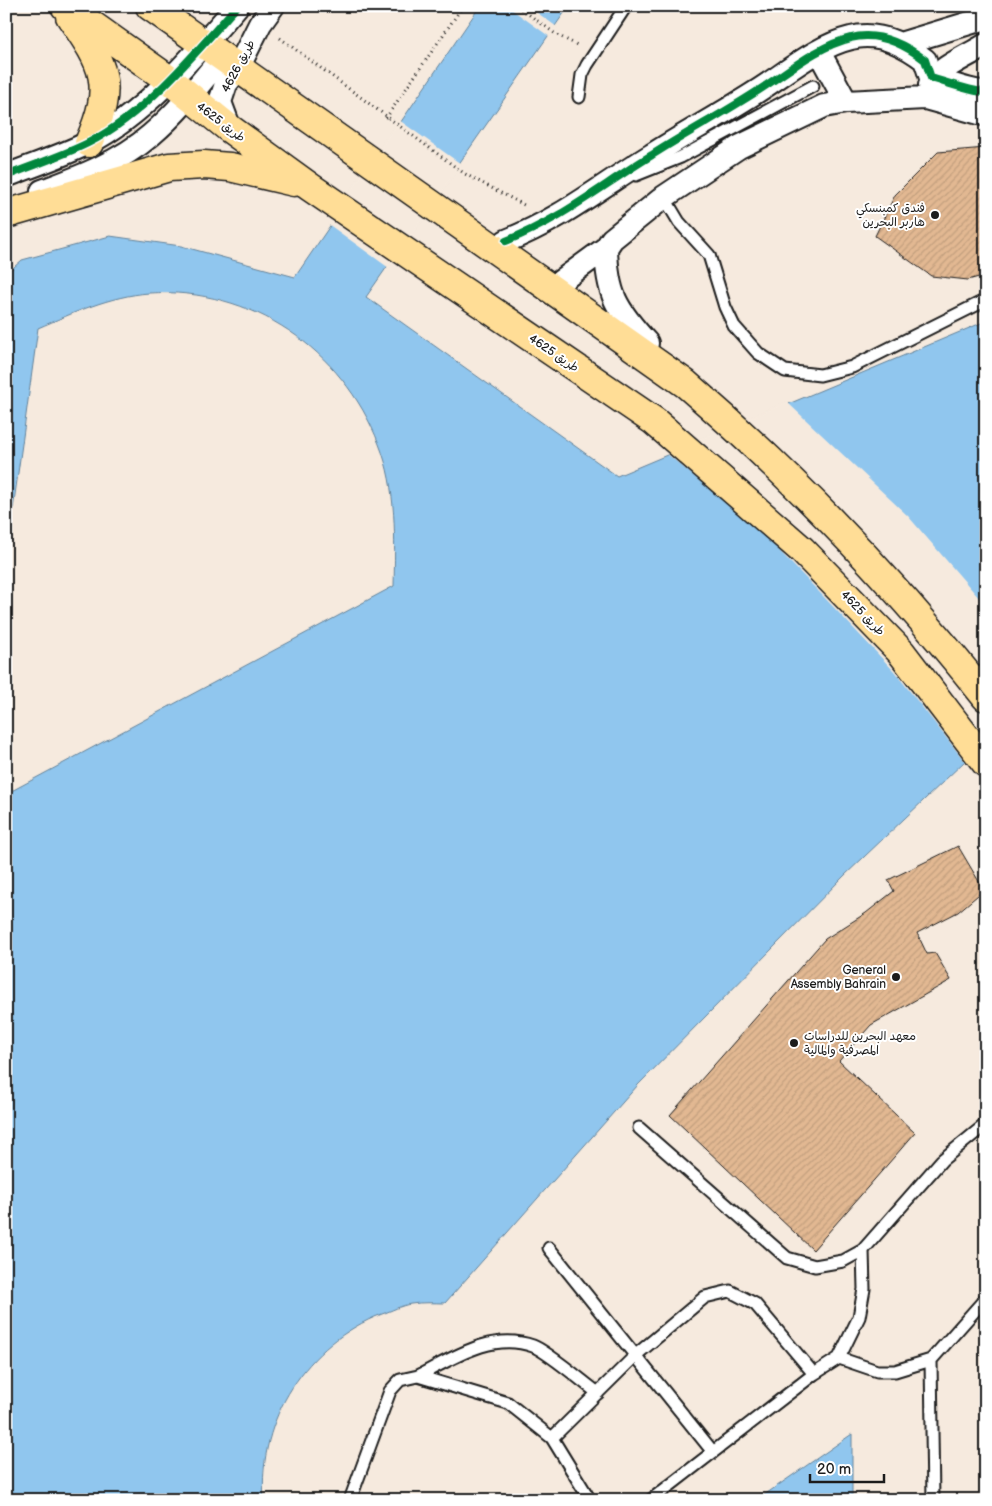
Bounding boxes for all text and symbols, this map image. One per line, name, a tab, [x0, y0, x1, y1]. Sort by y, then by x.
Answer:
street label: طريق 4626	[218, 37, 259, 95]
street label: طريق 4625	[193, 99, 248, 146]
place label: فندق كمبنسكي هاربر البحرين	[856, 201, 925, 230]
marker: فندق كمبنسكي هاربر البحرين	[929, 209, 941, 221]
street label: طريق 4625	[526, 331, 582, 376]
street label: طريق 4625	[837, 588, 888, 639]
place label: General Assembly Bahrain	[791, 963, 886, 992]
marker: General Assembly Bahrain	[890, 971, 902, 983]
place label: معهد البحرين للدراسات المصرفية والمالية	[804, 1029, 916, 1058]
marker: معهد البحرين للدراسات المصرفية والمالية	[788, 1037, 800, 1049]
scale bar	[810, 1451, 883, 1483]
text: 20 m	[817, 1460, 851, 1479]

